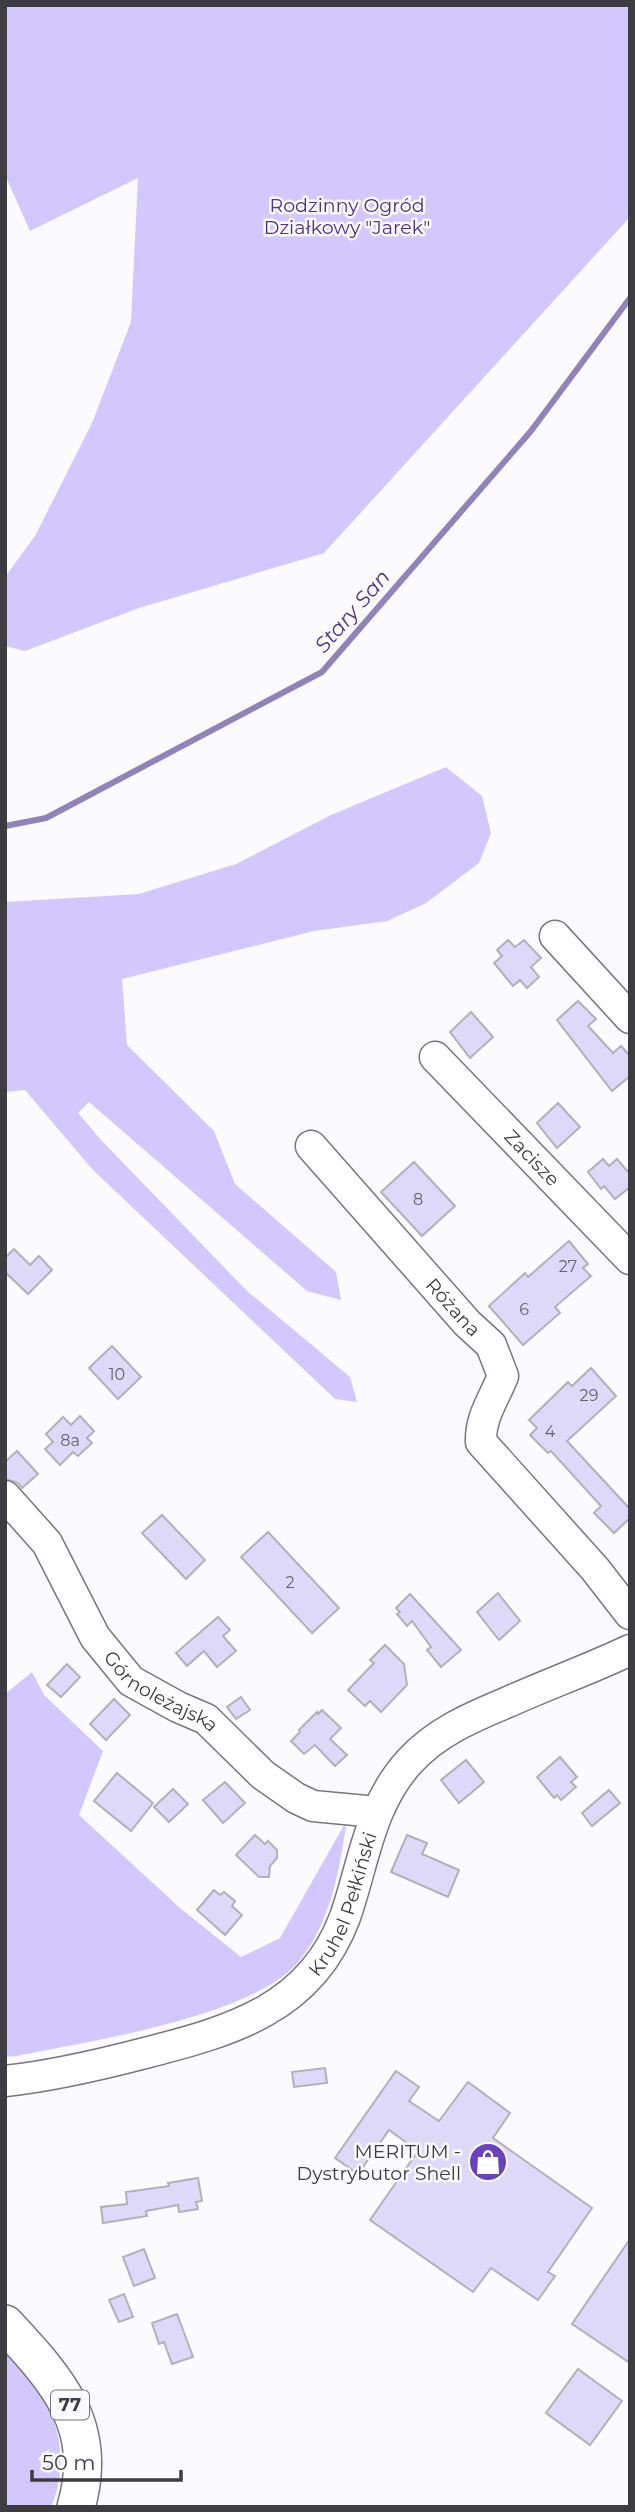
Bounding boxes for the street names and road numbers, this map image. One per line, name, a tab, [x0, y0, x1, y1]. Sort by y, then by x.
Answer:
street label: Zacisze	[500, 1125, 565, 1191]
street label: Różana	[421, 1273, 485, 1341]
street label: Górnoleżajska	[99, 1646, 223, 1736]
street label: Kruhel Pełkiński	[303, 1829, 381, 1980]
road number: 77	[51, 2390, 89, 2420]

